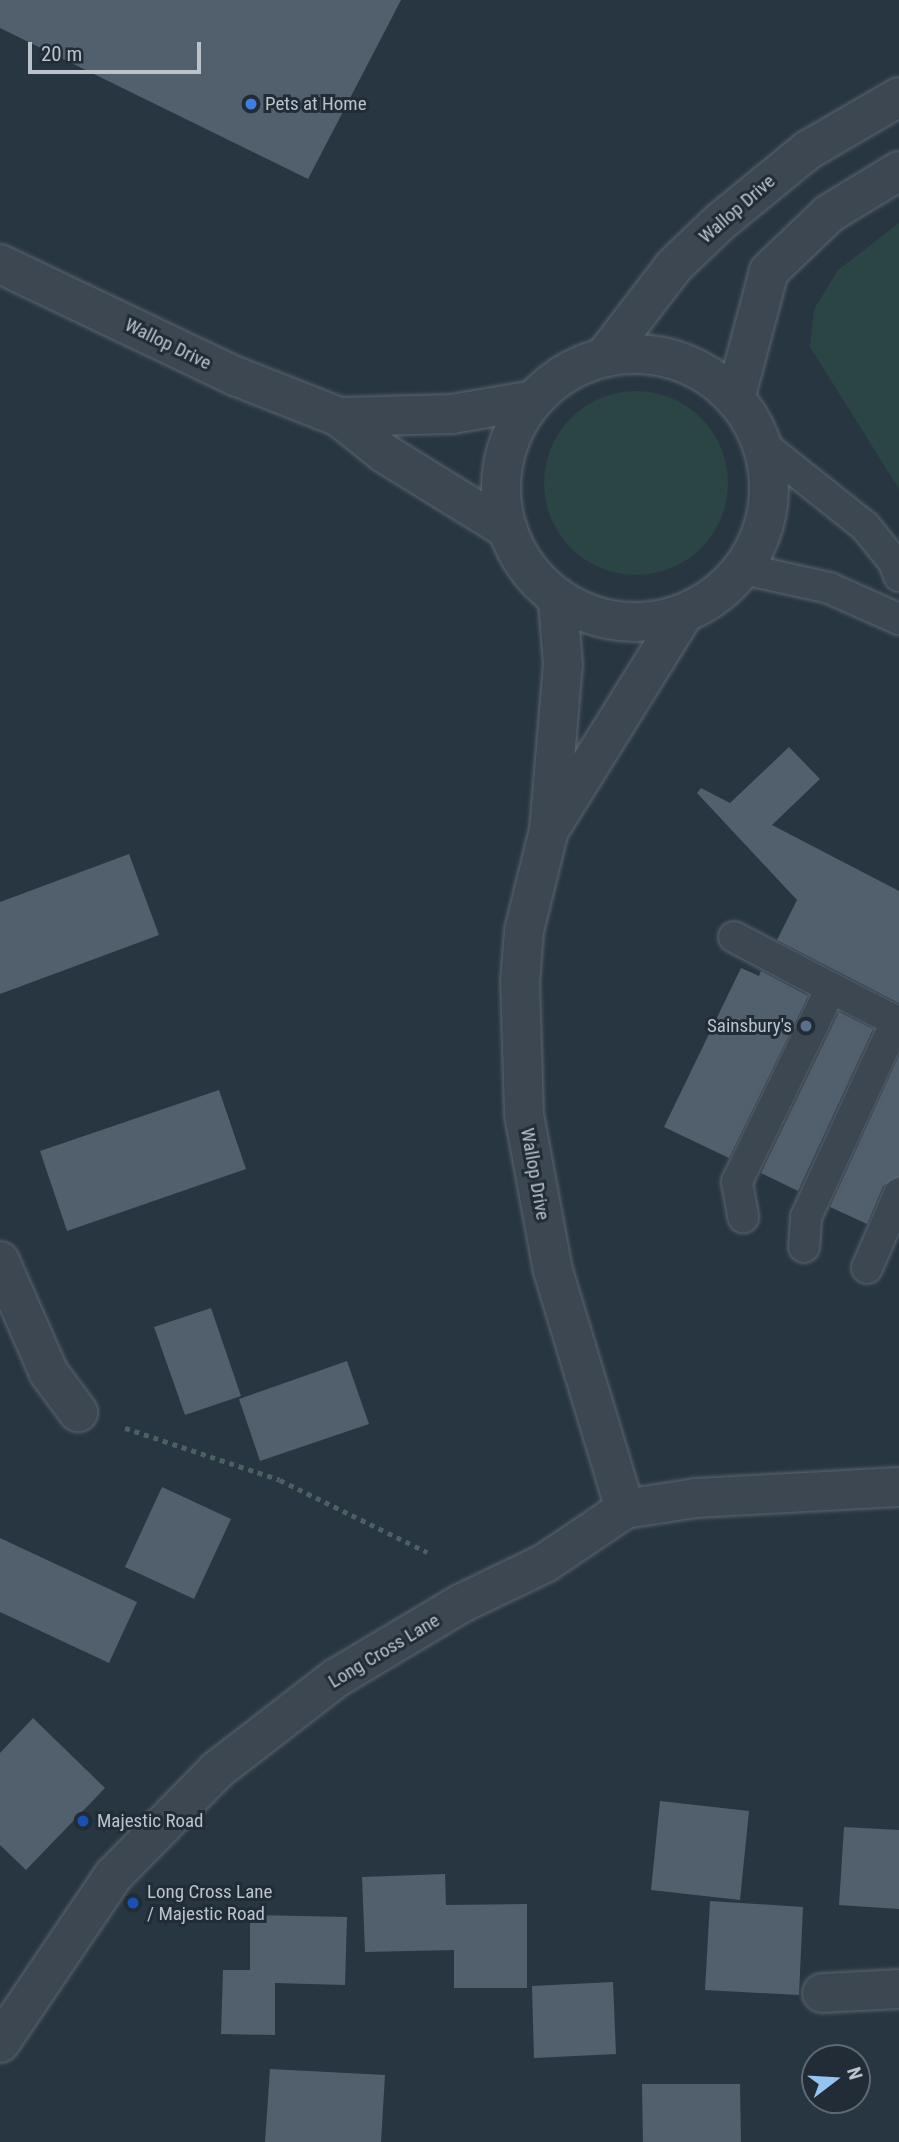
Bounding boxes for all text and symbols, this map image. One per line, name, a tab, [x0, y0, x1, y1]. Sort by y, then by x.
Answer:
scale bar	[32, 28, 205, 72]
text: 20 m	[41, 42, 82, 66]
place label: Pets at Home	[265, 93, 367, 115]
marker: Pets at Home	[243, 96, 259, 112]
street label: Wallop Drive	[694, 170, 780, 248]
street label: Wallop Drive	[121, 313, 215, 375]
place label: Sainsbury's	[707, 1015, 792, 1037]
marker: Sainsbury's	[798, 1018, 814, 1034]
street label: Wallop Drive	[516, 1126, 554, 1222]
street label: Long Cross Lane	[324, 1609, 444, 1693]
place label: Majestic Road	[97, 1810, 204, 1832]
marker: Majestic Road	[75, 1813, 91, 1829]
place label: Long Cross Lane / Majestic Road	[147, 1881, 272, 1925]
marker: Long Cross Lane / Majestic Road	[125, 1895, 141, 1911]
north arrow	[801, 2044, 871, 2114]
text: N	[842, 2064, 867, 2082]

